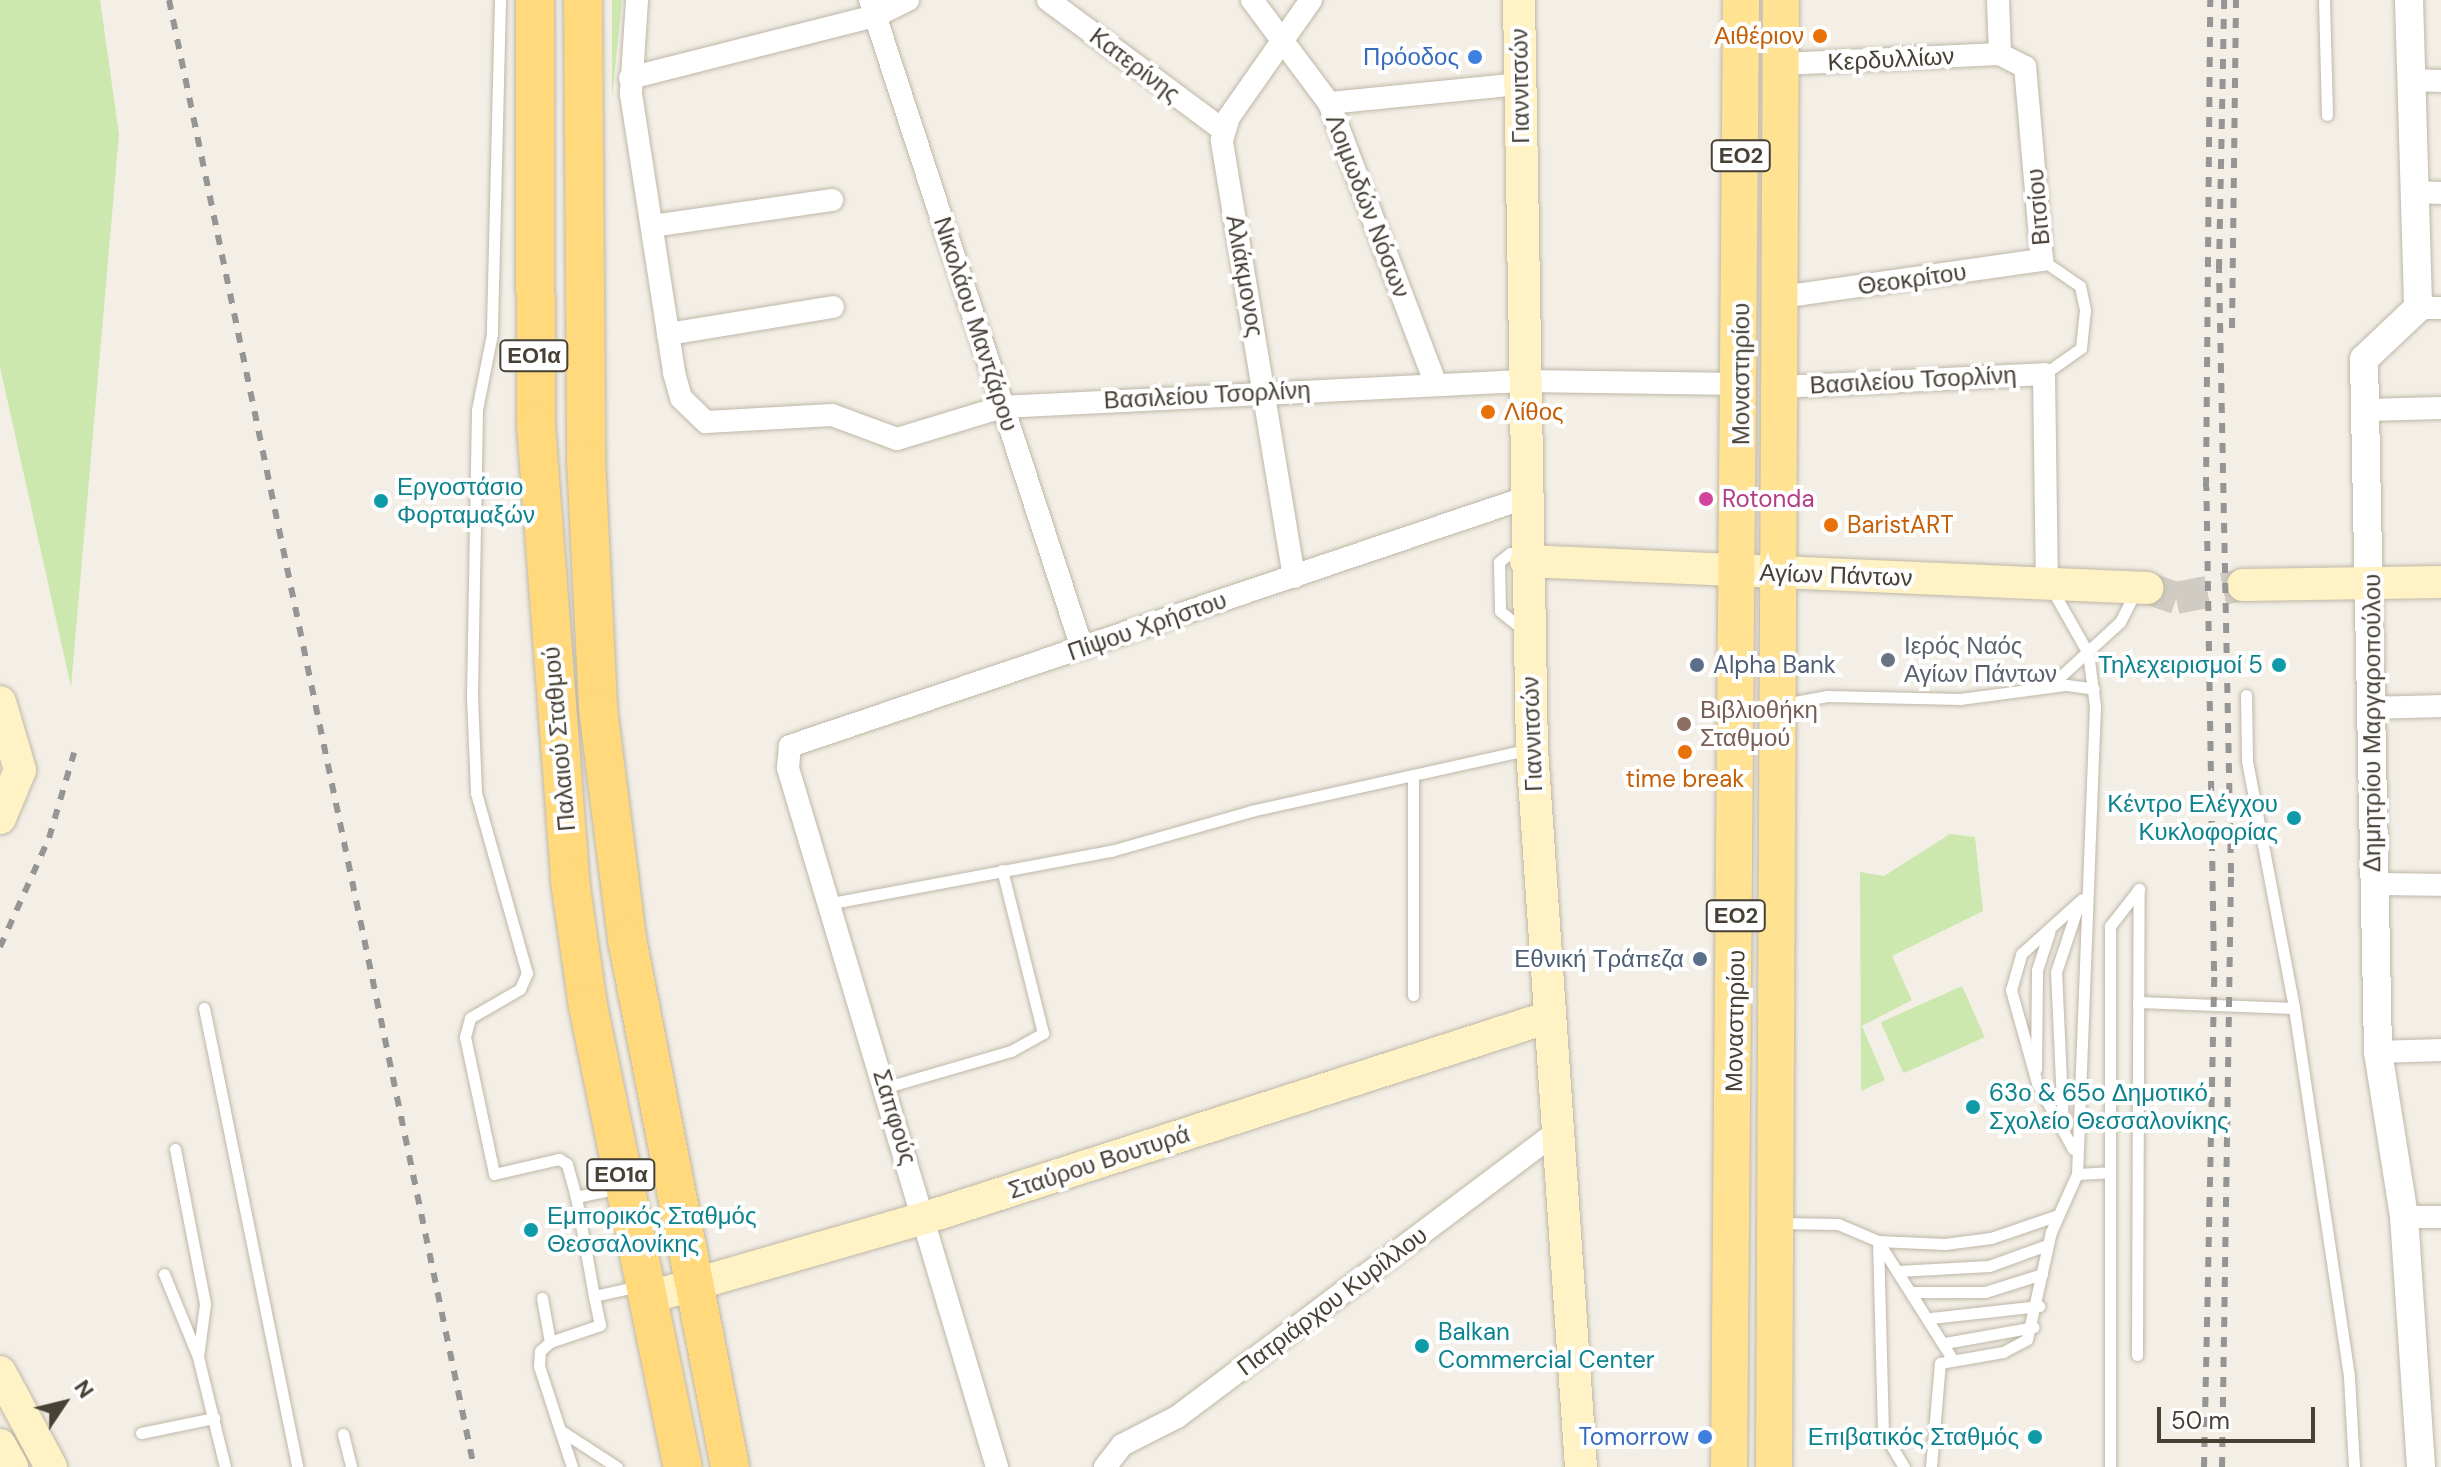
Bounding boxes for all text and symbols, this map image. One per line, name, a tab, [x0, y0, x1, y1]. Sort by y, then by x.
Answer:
street label: Κατερίνης	[1084, 22, 1186, 108]
place label: Αιθέριον	[1714, 22, 1804, 50]
marker: Αιθέριον	[1811, 27, 1829, 45]
street label: Γιαννιτσών	[1505, 28, 1535, 144]
street label: Κερδυλλίων	[1827, 41, 1955, 77]
place label: Πρόοδος	[1363, 43, 1459, 71]
marker: Πρόοδος	[1466, 48, 1484, 66]
street label: Λοιμωδών Νόσων	[1320, 110, 1416, 302]
road number: ΕΟ2	[1709, 138, 1773, 174]
street label: Βιτσίου	[2020, 167, 2056, 247]
street label: Νικολάου Μαντζάρου	[928, 213, 1024, 435]
street label: Αλιάκμονος	[1220, 213, 1270, 339]
street label: Θεοκρίτου	[1856, 257, 1968, 301]
street label: Μοναστηρίου	[1727, 303, 1755, 445]
road number: ΕΟ1α	[498, 338, 570, 374]
street label: Βασιλείου Τσορλίνη	[1809, 360, 2017, 400]
street label: Βασιλείου Τσορλίνη	[1103, 375, 1311, 415]
place label: Λίθος	[1504, 398, 1564, 426]
marker: Λίθος	[1479, 403, 1497, 421]
place label: Εργοστάσιο Φορταμαξών	[397, 473, 535, 529]
place label: Rotonda	[1722, 485, 1814, 513]
marker: Rotonda	[1697, 490, 1715, 508]
marker: Εργοστάσιο Φορταμαξών	[372, 492, 390, 510]
place label: BaristART	[1847, 511, 1954, 539]
marker: BaristART	[1822, 516, 1840, 534]
street label: Αγίων Πάντων	[1759, 558, 1913, 592]
street label: Δημητρίου Μαργαροπούλου	[2358, 574, 2386, 872]
street label: Πίψου Χρήστου	[1064, 585, 1230, 667]
place label: Ιερός Ναός Αγίων Πάντων	[1904, 632, 2057, 688]
street label: Παλαιού Σταθμού	[537, 645, 581, 833]
place label: Alpha Bank	[1713, 651, 1836, 679]
marker: Ιερός Ναός Αγίων Πάντων	[1879, 651, 1897, 669]
place label: Τηλεχειρισμοί 5	[2098, 651, 2263, 679]
marker: Alpha Bank	[1688, 656, 1706, 674]
marker: Τηλεχειρισμοί 5	[2270, 656, 2288, 674]
street label: Γιαννιτσών	[1516, 676, 1548, 792]
place label: Βιβλιοθήκη Σταθμού	[1700, 696, 1818, 752]
marker: Βιβλιοθήκη Σταθμού	[1675, 715, 1693, 733]
marker: time break	[1676, 743, 1694, 761]
place label: time break	[1626, 765, 1744, 793]
place label: Κέντρο Ελέγχου Κυκλοφορίας	[2107, 790, 2278, 846]
marker: Κέντρο Ελέγχου Κυκλοφορίας	[2285, 809, 2303, 827]
road number: ΕΟ2	[1704, 898, 1768, 934]
place label: Εθνική Τράπεζα	[1514, 945, 1684, 973]
marker: Εθνική Τράπεζα	[1691, 950, 1709, 968]
street label: Μοναστηρίου	[1719, 950, 1751, 1092]
street label: Σαπφούς	[867, 1066, 923, 1168]
place label: 63ο & 65o Δημοτικό Σχολείο Θεσσαλονίκης	[1989, 1079, 2229, 1135]
marker: 63ο & 65o Δημοτικό Σχολείο Θεσσαλονίκης	[1964, 1098, 1982, 1116]
street label: Σταύρου Βουτυρά	[1005, 1119, 1193, 1205]
road number: ΕΟ1α	[585, 1157, 657, 1193]
place label: Εμπορικός Σταθμός Θεσσαλονίκης	[547, 1202, 756, 1258]
street label: Πατριάρχου Κυρίλλου	[1231, 1220, 1433, 1382]
marker: Εμπορικός Σταθμός Θεσσαλονίκης	[522, 1221, 540, 1239]
place label: Balkan Commercial Center	[1438, 1318, 1655, 1374]
marker: Balkan Commercial Center	[1413, 1337, 1431, 1355]
north arrow	[24, 1363, 104, 1443]
text: N	[68, 1374, 101, 1404]
scale bar	[2161, 1391, 2319, 1441]
text: 50 m	[2171, 1405, 2230, 1436]
place label: Tomorrow	[1578, 1423, 1689, 1451]
place label: Επιβατικός Σταθμός	[1808, 1423, 2019, 1451]
marker: Tomorrow	[1696, 1428, 1714, 1446]
marker: Επιβατικός Σταθμός	[2026, 1428, 2044, 1446]

